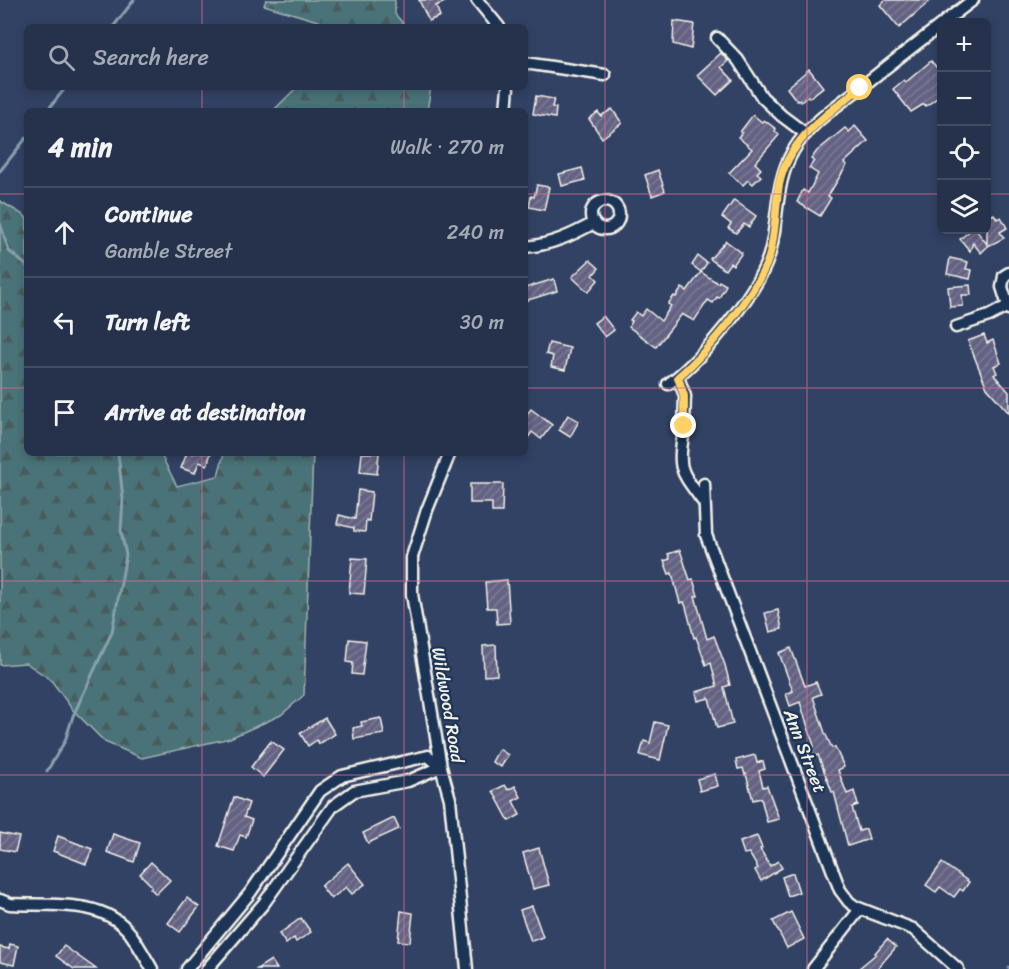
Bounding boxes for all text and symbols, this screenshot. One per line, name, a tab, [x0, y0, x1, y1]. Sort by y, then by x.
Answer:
map controls	[937, 18, 991, 234]
button: +	[937, 18, 991, 72]
search box	[24, 24, 528, 90]
text: Search here	[93, 38, 209, 77]
icon: search	[45, 41, 78, 74]
button: −	[937, 72, 991, 126]
route start	[846, 74, 872, 100]
text: 4 min	[48, 124, 112, 170]
button: locate	[937, 126, 991, 180]
text: Walk · 270 m	[390, 130, 504, 165]
button: layers	[937, 180, 991, 234]
text: Continue	[105, 195, 193, 234]
text: 240 m	[447, 215, 504, 250]
icon: ahead	[48, 216, 81, 249]
text: Gamble Street	[105, 234, 232, 269]
text: Turn left	[105, 303, 190, 342]
text: 30 m	[460, 305, 504, 340]
icon: left	[48, 306, 81, 339]
text: Arrive at destination	[105, 393, 306, 432]
icon: arrive	[48, 396, 81, 429]
route end	[670, 412, 696, 438]
street label: Wildwood Road	[422, 645, 474, 767]
street label: Ann Street	[774, 703, 836, 798]

